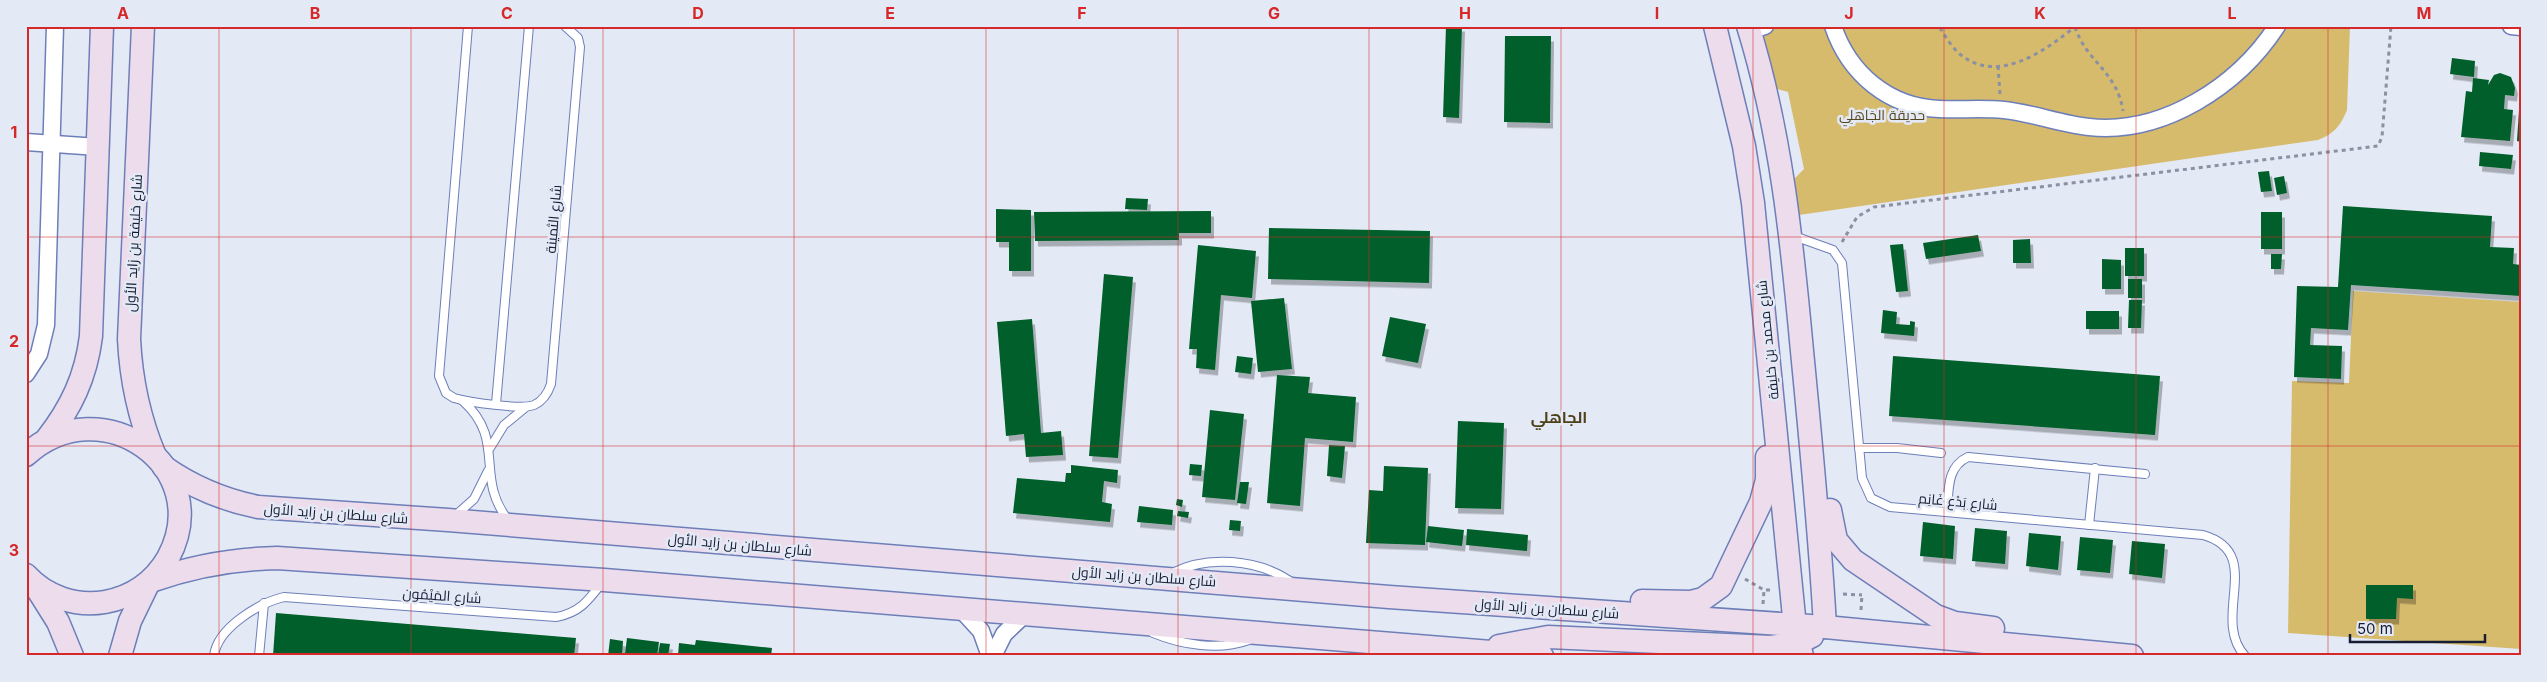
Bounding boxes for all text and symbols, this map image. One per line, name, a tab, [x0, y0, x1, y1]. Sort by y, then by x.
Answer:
text: A	[117, 3, 129, 23]
text: B	[310, 3, 320, 23]
text: C	[501, 3, 513, 23]
text: D	[692, 3, 704, 23]
text: E	[885, 3, 895, 23]
text: F	[1077, 3, 1087, 23]
text: G	[1268, 3, 1280, 23]
text: H	[1459, 3, 1471, 23]
text: I	[1655, 3, 1659, 23]
text: J	[1844, 3, 1854, 23]
text: K	[2034, 3, 2046, 23]
text: L	[2227, 3, 2237, 23]
text: M	[2417, 3, 2431, 23]
park label: حديقة الجَاهلِي	[1839, 106, 1925, 127]
text: 1	[11, 122, 17, 142]
street label: شارع خليفة بن زايد الأول	[121, 174, 146, 312]
street label: شارع الثمينة	[542, 184, 565, 254]
street label: شارع محمد بن خليفة	[1752, 279, 1783, 401]
text: 2	[9, 331, 19, 351]
district label: الجاهلي	[1531, 407, 1587, 430]
street label: شارع بَدْع غَانِم	[1918, 489, 1998, 515]
street label: شارع سلطان بن زايد الأول	[263, 499, 409, 528]
street label: شارع سلطان بن زايد الأول	[667, 529, 813, 560]
text: 3	[9, 540, 19, 560]
street label: شارع سلطان بن زايد الأول	[1071, 562, 1217, 591]
street label: شارع المَيْمُون	[402, 584, 482, 607]
street label: شارع سلطان بن زايد الأول	[1474, 594, 1620, 623]
scale bar	[2350, 612, 2484, 644]
text: 50 m	[2357, 619, 2393, 638]

